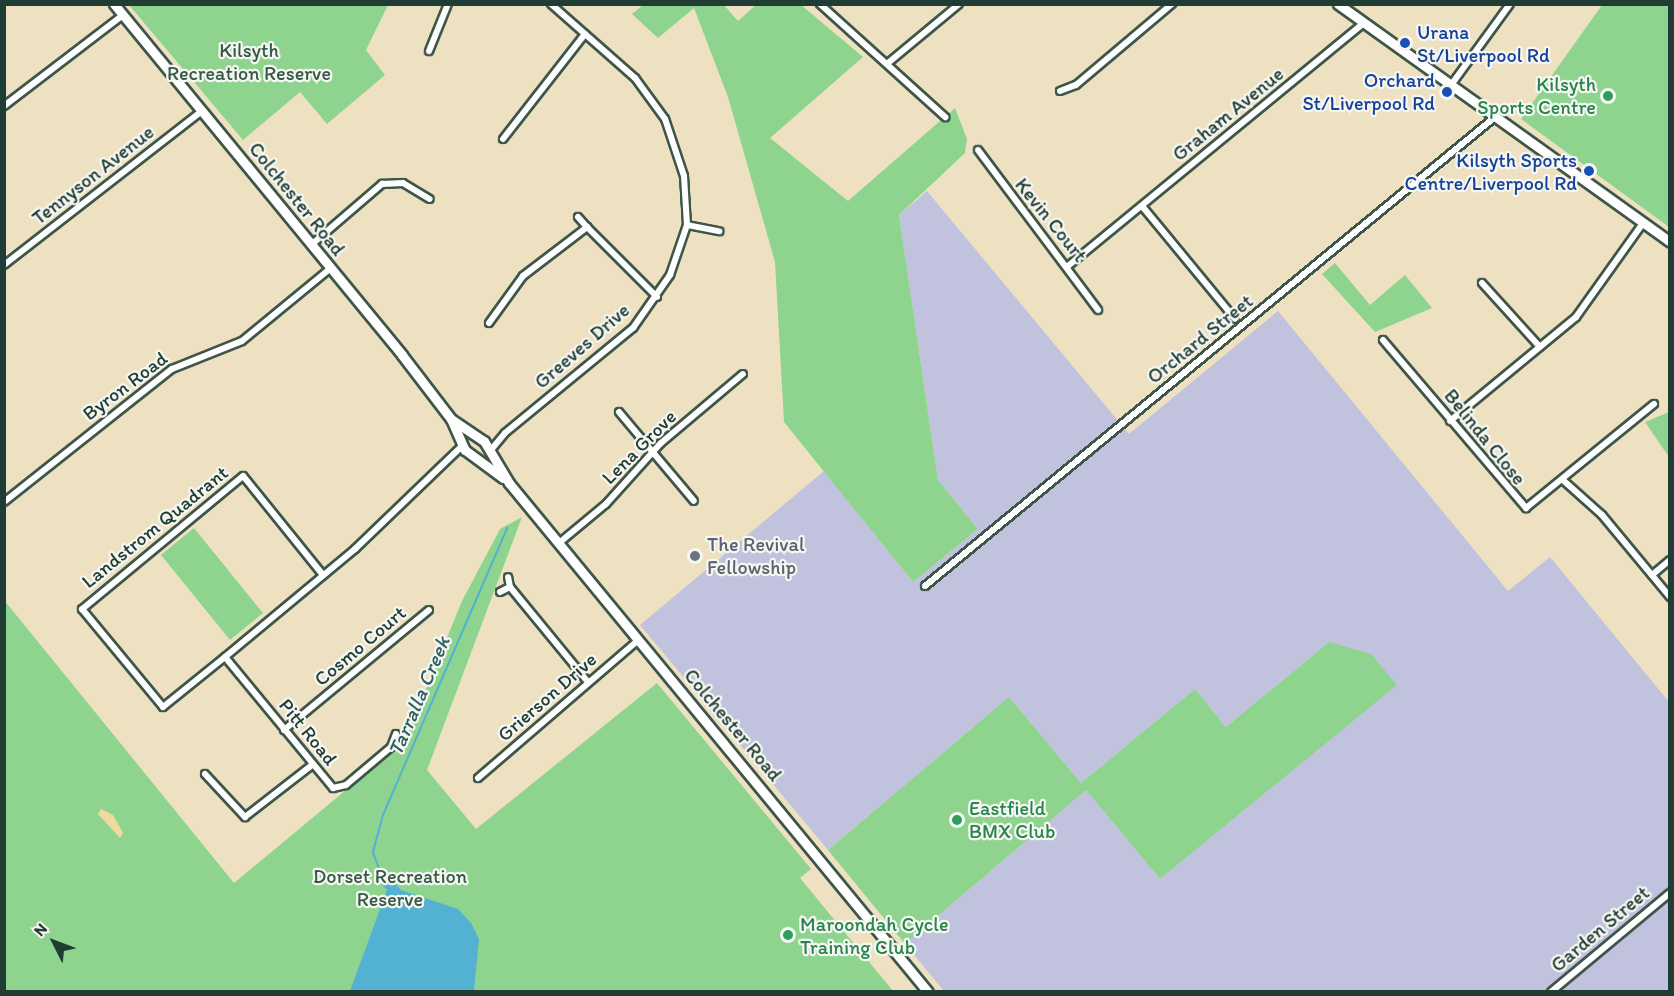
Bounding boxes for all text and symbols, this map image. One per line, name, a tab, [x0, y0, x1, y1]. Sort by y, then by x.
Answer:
place label: Urana St/Liverpool Rd	[1417, 20, 1550, 67]
marker: Urana St/Liverpool Rd	[1398, 36, 1412, 50]
park label: Kilsyth Recreation Reserve	[167, 38, 331, 85]
street label: Graham Avenue	[1168, 62, 1288, 166]
place label: Orchard St/Liverpool Rd	[1302, 68, 1435, 115]
place label: Kilsyth Sports Centre	[1477, 72, 1596, 119]
marker: Orchard St/Liverpool Rd	[1440, 85, 1454, 99]
marker: Kilsyth Sports Centre	[1601, 89, 1615, 103]
street label: Tennyson Avenue	[28, 120, 158, 230]
street label: Colchester Road	[244, 137, 350, 261]
place label: Kilsyth Sports Centre/Liverpool Rd	[1404, 148, 1577, 195]
marker: Kilsyth Sports Centre/Liverpool Rd	[1582, 164, 1596, 178]
street label: Kevin Court	[1010, 173, 1092, 267]
street label: Orchard Street	[1142, 289, 1258, 389]
street label: Greeves Drive	[530, 298, 634, 394]
street label: Byron Road	[78, 347, 172, 425]
street label: Belinda Close	[1439, 384, 1531, 490]
street label: Lena Grove	[597, 405, 681, 489]
street label: Landstrom Quadrant	[77, 461, 233, 593]
place label: The Revival Fellowship	[707, 532, 804, 579]
marker: The Revival Fellowship	[688, 549, 702, 563]
street label: Cosmo Court	[309, 601, 411, 691]
water label: Tarralla Creek	[383, 633, 455, 759]
street label: Grierson Drive	[492, 647, 602, 747]
street label: Colchester Road	[679, 664, 787, 786]
street label: Pitt Road	[274, 694, 342, 770]
place label: Eastfield BMX Club	[969, 796, 1055, 843]
marker: Eastfield BMX Club	[950, 813, 964, 827]
park label: Dorset Recreation Reserve	[313, 865, 467, 912]
street label: Garden Street	[1546, 881, 1654, 977]
north arrow	[24, 912, 84, 972]
place label: Maroondah Cycle Training Club	[800, 912, 948, 959]
text: N	[30, 919, 51, 940]
marker: Maroondah Cycle Training Club	[781, 928, 795, 942]

